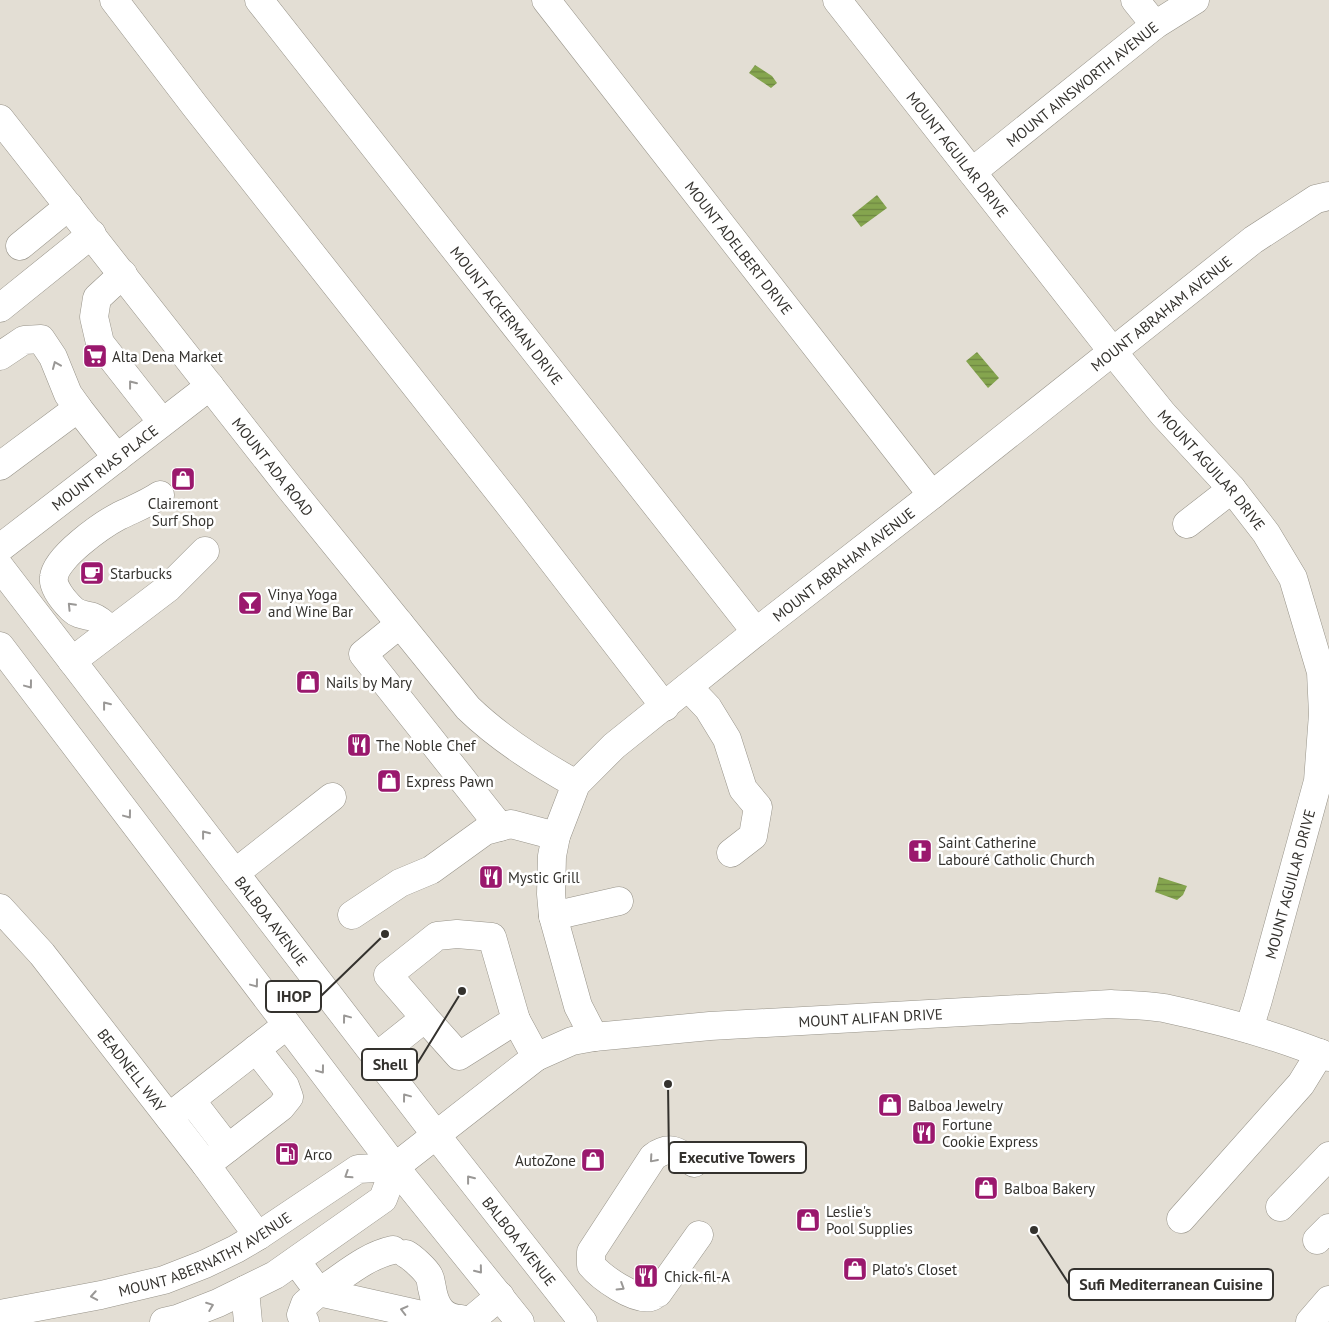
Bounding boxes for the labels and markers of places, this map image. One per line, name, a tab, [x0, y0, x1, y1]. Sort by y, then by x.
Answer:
supermarket icon: Alta Dena Market	[82, 343, 108, 369]
place label: Alta Dena Market	[112, 347, 223, 366]
shop icon: Clairemont Surf Shop	[170, 466, 196, 492]
place label: Clairemont Surf Shop	[148, 494, 218, 530]
cafe icon: Starbucks	[79, 560, 105, 586]
place label: Starbucks	[110, 564, 172, 583]
place label: Vinya Yoga and Wine Bar	[267, 585, 353, 621]
bar icon: Vinya Yoga and Wine Bar	[237, 590, 263, 616]
shop icon: Nails by Mary	[295, 669, 321, 695]
place label: Nails by Mary	[326, 673, 412, 692]
restaurant icon: The Noble Chef	[346, 732, 372, 758]
place label: The Noble Chef	[376, 736, 477, 755]
shop icon: Express Pawn	[376, 768, 402, 794]
place label: Express Pawn	[406, 772, 494, 791]
place label: Saint Catherine Labouré Catholic Church	[938, 833, 1095, 869]
church icon: Saint Catherine Labouré Catholic Church	[907, 838, 933, 864]
restaurant icon: Mystic Grill	[478, 864, 504, 890]
place label: Mystic Grill	[508, 868, 580, 887]
callout: IHOP	[266, 981, 321, 1012]
callout: Shell	[362, 1049, 417, 1080]
shop icon: Balboa Jewelry	[877, 1092, 903, 1118]
place label: Balboa Jewelry	[908, 1096, 1003, 1115]
place label: Fortune Cookie Express	[942, 1115, 1038, 1151]
restaurant icon: Fortune Cookie Express	[911, 1120, 937, 1146]
fuel station icon: Arco	[274, 1141, 300, 1167]
callout: Executive Towers	[669, 1142, 806, 1173]
place label: Arco	[304, 1145, 332, 1164]
shop icon: AutoZone	[580, 1147, 606, 1173]
place label: AutoZone	[515, 1151, 576, 1170]
shop icon: Balboa Bakery	[973, 1175, 999, 1201]
place label: Balboa Bakery	[1004, 1179, 1095, 1198]
place label: Leslie's Pool Supplies	[826, 1202, 913, 1238]
shop icon: Leslie's Pool Supplies	[795, 1207, 821, 1233]
shop icon: Plato's Closet	[842, 1256, 868, 1282]
place label: Plato's Closet	[872, 1260, 957, 1279]
restaurant icon: Chick-fil-A	[633, 1263, 659, 1289]
place label: Chick-fil-A	[664, 1267, 730, 1286]
callout: Sufi Mediterranean Cuisine	[1069, 1269, 1273, 1300]

